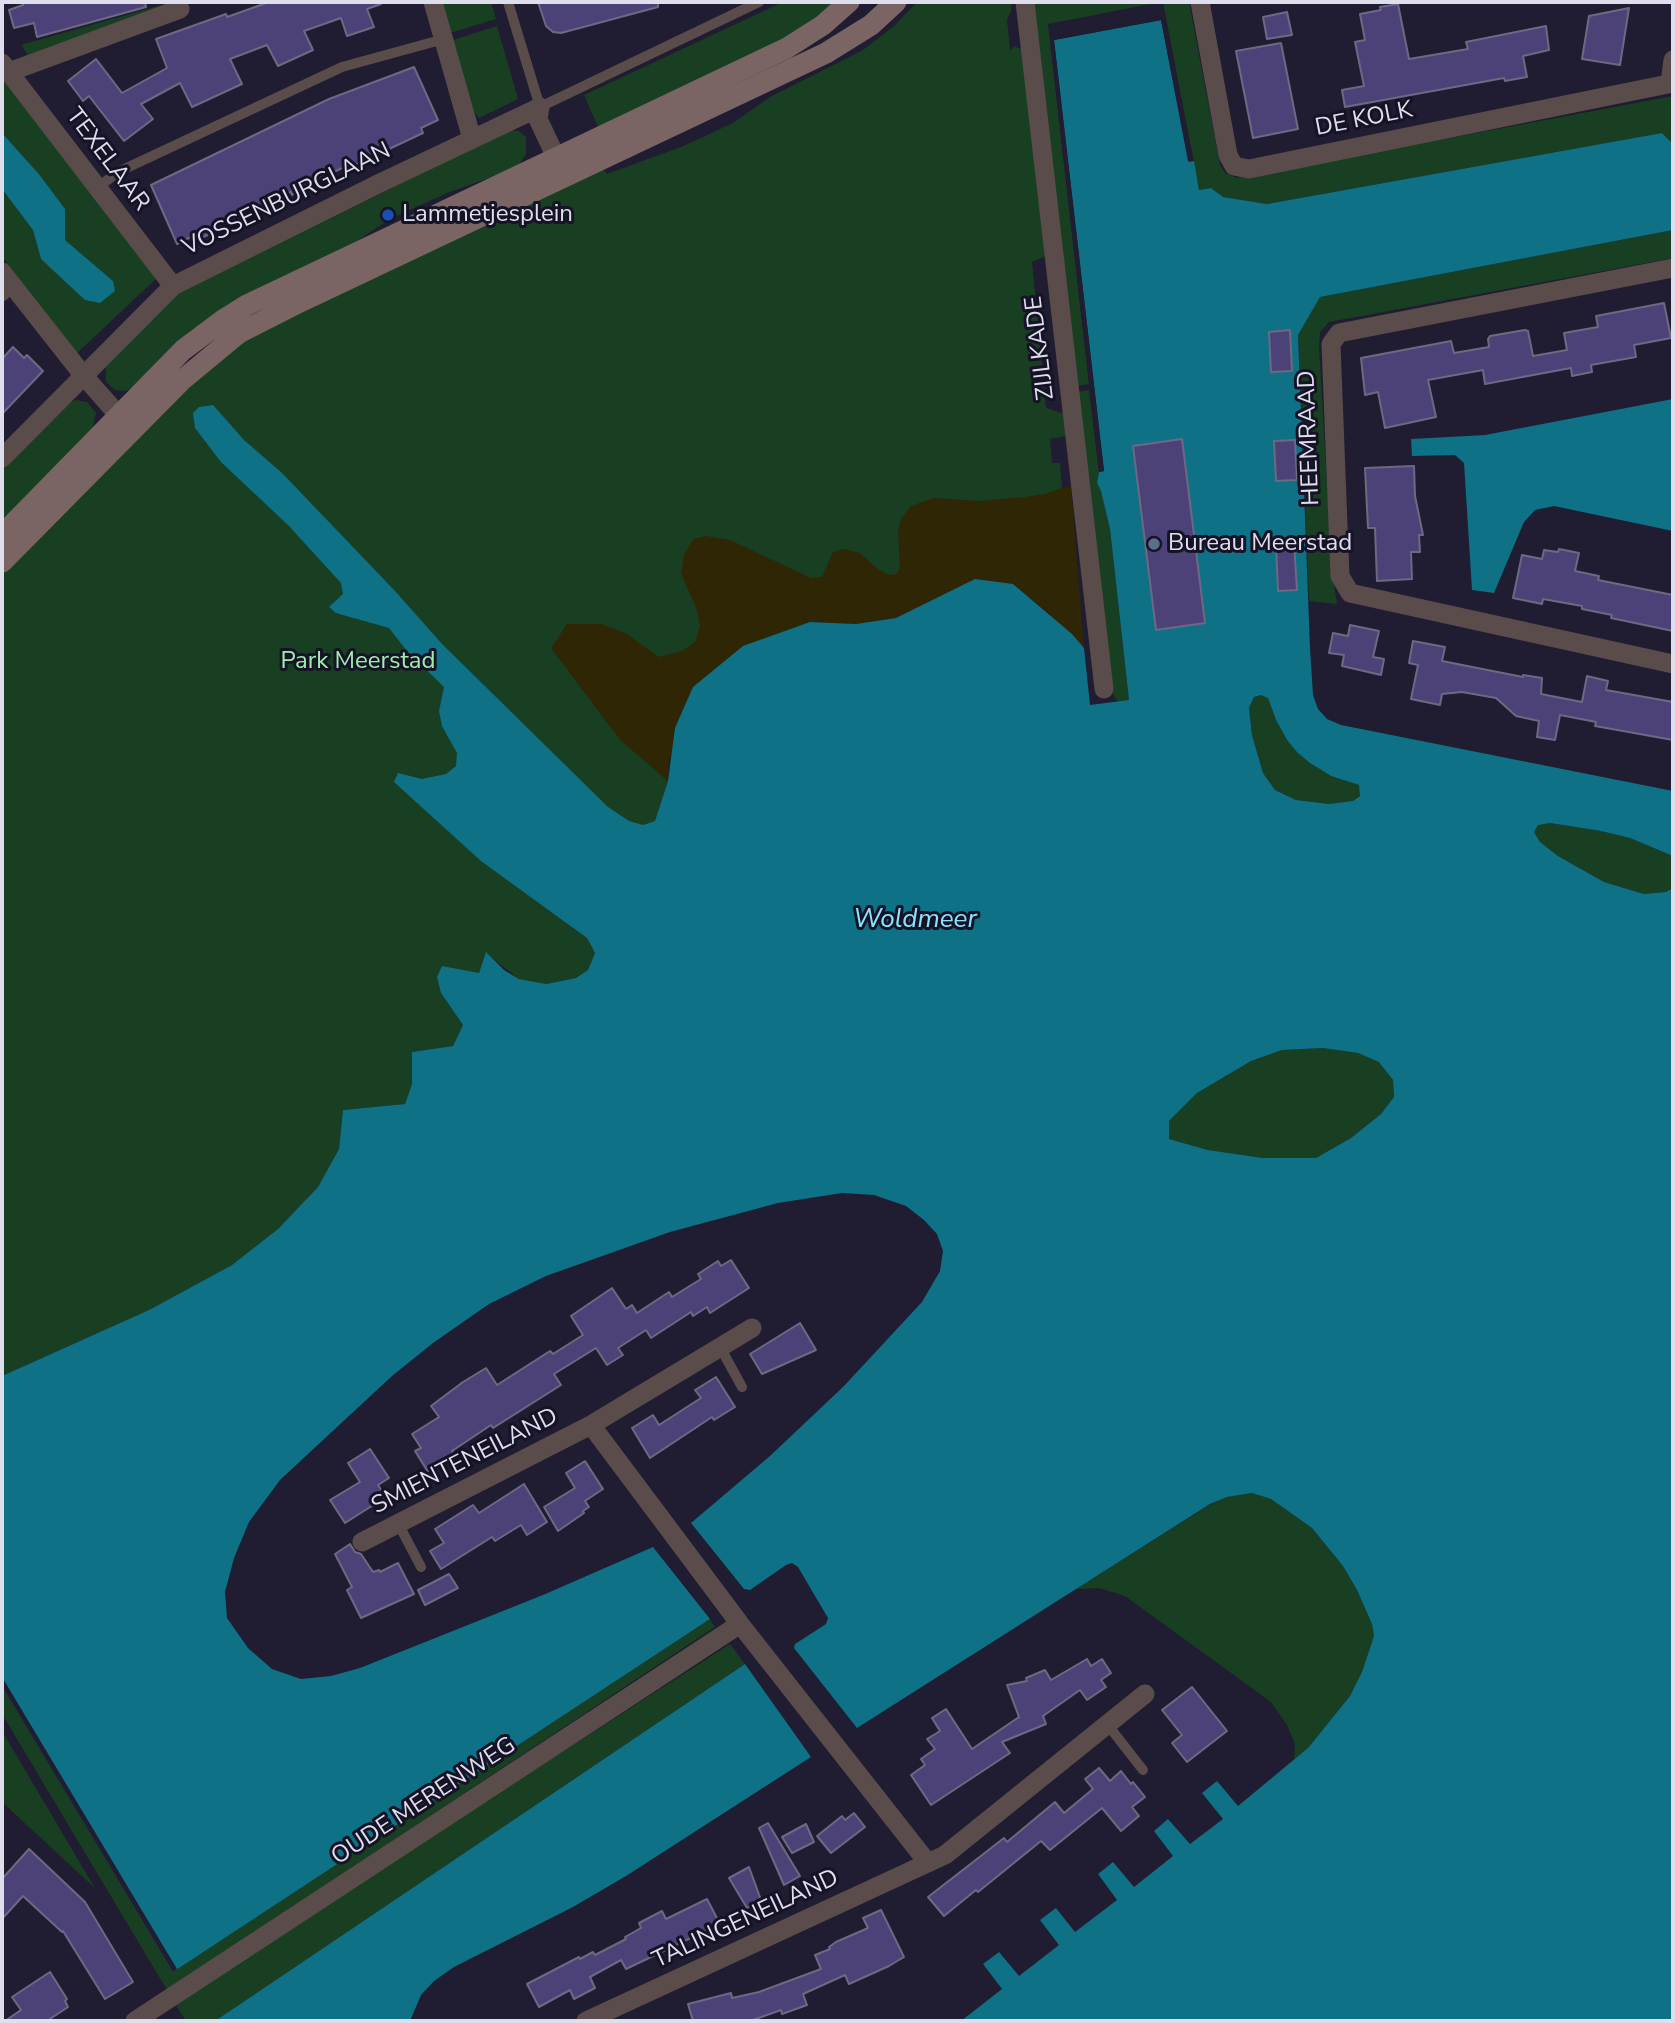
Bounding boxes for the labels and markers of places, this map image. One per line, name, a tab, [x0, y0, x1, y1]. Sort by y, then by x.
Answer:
place label: Lammetjesplein	[402, 201, 573, 229]
marker: Lammetjesplein	[380, 207, 396, 223]
place label: Bureau Meerstad	[1168, 530, 1352, 558]
marker: Bureau Meerstad	[1146, 536, 1162, 552]

